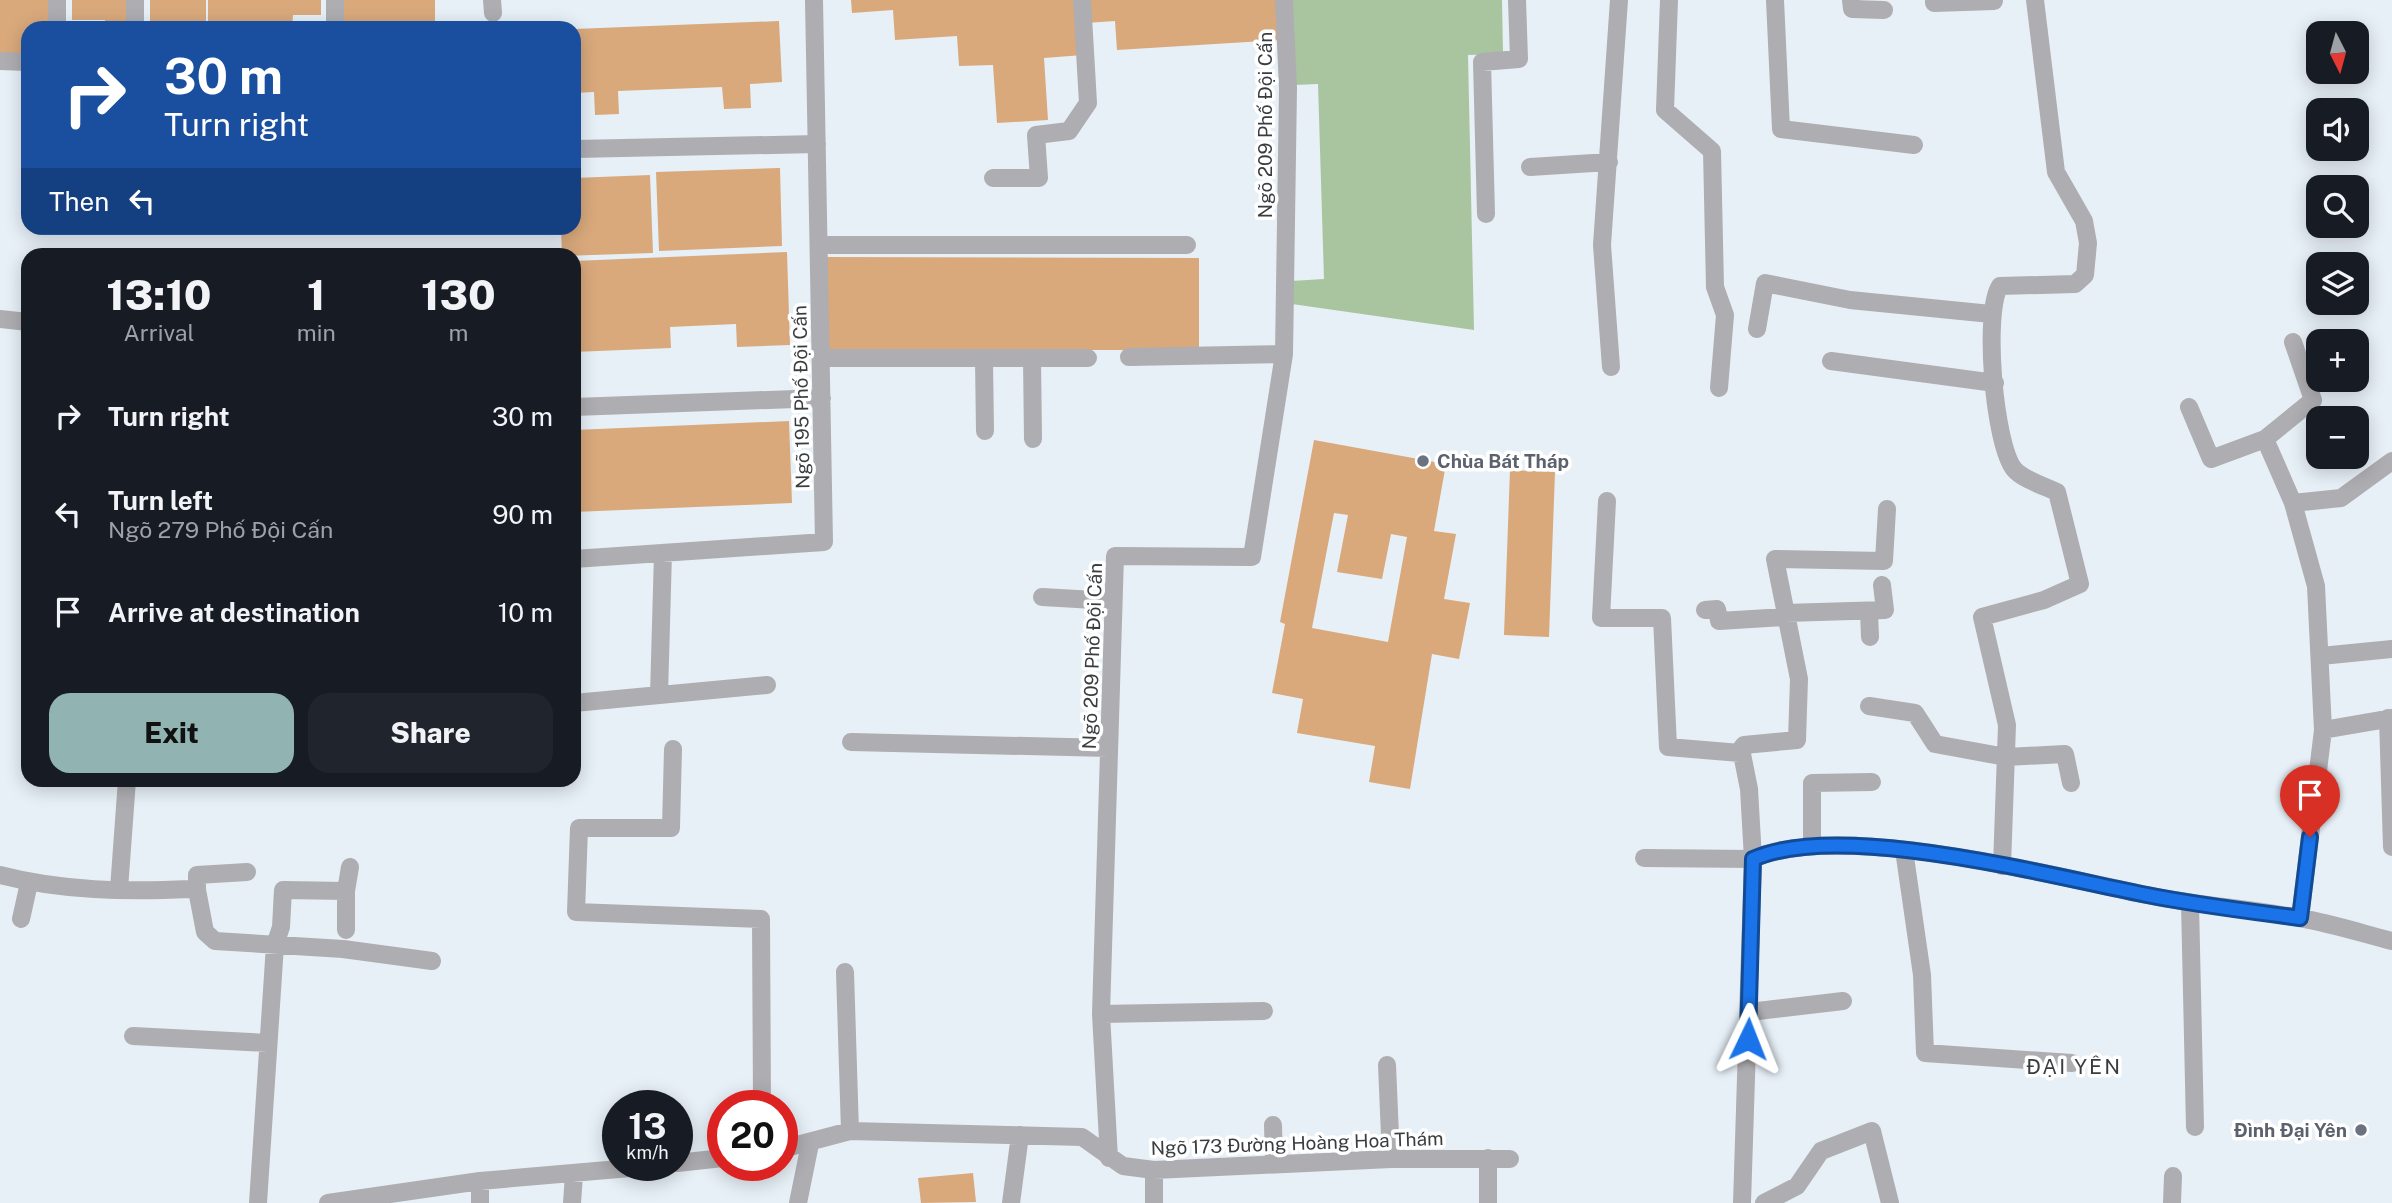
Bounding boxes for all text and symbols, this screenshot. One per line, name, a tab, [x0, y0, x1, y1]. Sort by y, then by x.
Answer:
north arrow	[2306, 21, 2370, 84]
map controls	[2306, 21, 2369, 469]
street label: Ngõ 209 Phố Đội Cấn	[1254, 32, 1276, 218]
text: 30 m	[164, 47, 283, 105]
icon: right	[49, 49, 140, 140]
button: sound	[2306, 98, 2369, 161]
text: Turn right	[164, 106, 309, 143]
button: search	[2306, 175, 2369, 238]
icon: left	[123, 182, 161, 220]
text: Then	[49, 186, 109, 217]
button: layers	[2306, 252, 2369, 315]
text: 13:10	[106, 270, 212, 319]
text: 1	[307, 270, 326, 319]
text: 130	[421, 270, 496, 319]
street label: Ngõ 195 Phố Đội Cấn	[788, 305, 814, 489]
text: Arrival	[123, 319, 194, 346]
text: min	[297, 319, 336, 346]
text: m	[448, 319, 468, 346]
button: +	[2306, 329, 2369, 392]
icon: right	[49, 397, 87, 435]
text: Turn right	[108, 401, 230, 432]
text: 30 m	[492, 401, 553, 432]
button: −	[2306, 406, 2369, 469]
place label: Chùa Bát Tháp	[1437, 450, 1569, 472]
marker: Chùa Bát Tháp	[1415, 453, 1431, 469]
text: Turn left	[108, 485, 213, 516]
icon: left	[49, 495, 87, 533]
text: 90 m	[492, 499, 553, 530]
text: Ngõ 279 Phố Đội Cấn	[108, 516, 333, 543]
street label: Ngõ 209 Phố Đội Cấn	[1078, 562, 1106, 750]
icon: arrive	[49, 593, 87, 631]
text: Arrive at destination	[108, 597, 360, 628]
text: 10 m	[498, 597, 553, 628]
button: Exit	[49, 693, 294, 773]
button: Share	[308, 693, 553, 773]
pin	[2280, 765, 2340, 837]
icon: arrive	[2291, 776, 2329, 814]
position arrow	[1711, 1002, 1785, 1076]
district label: ĐẠI YÊN	[2026, 1054, 2122, 1079]
speed limit sign: 20	[707, 1090, 798, 1181]
text: 13	[628, 1106, 667, 1147]
place label: Đình Đại Yên	[2233, 1119, 2347, 1141]
marker: Đình Đại Yên	[2353, 1122, 2369, 1138]
street label: Ngõ 173 Đường Hoàng Hoa Thám	[1150, 1127, 1444, 1159]
text: km/h	[626, 1142, 669, 1163]

